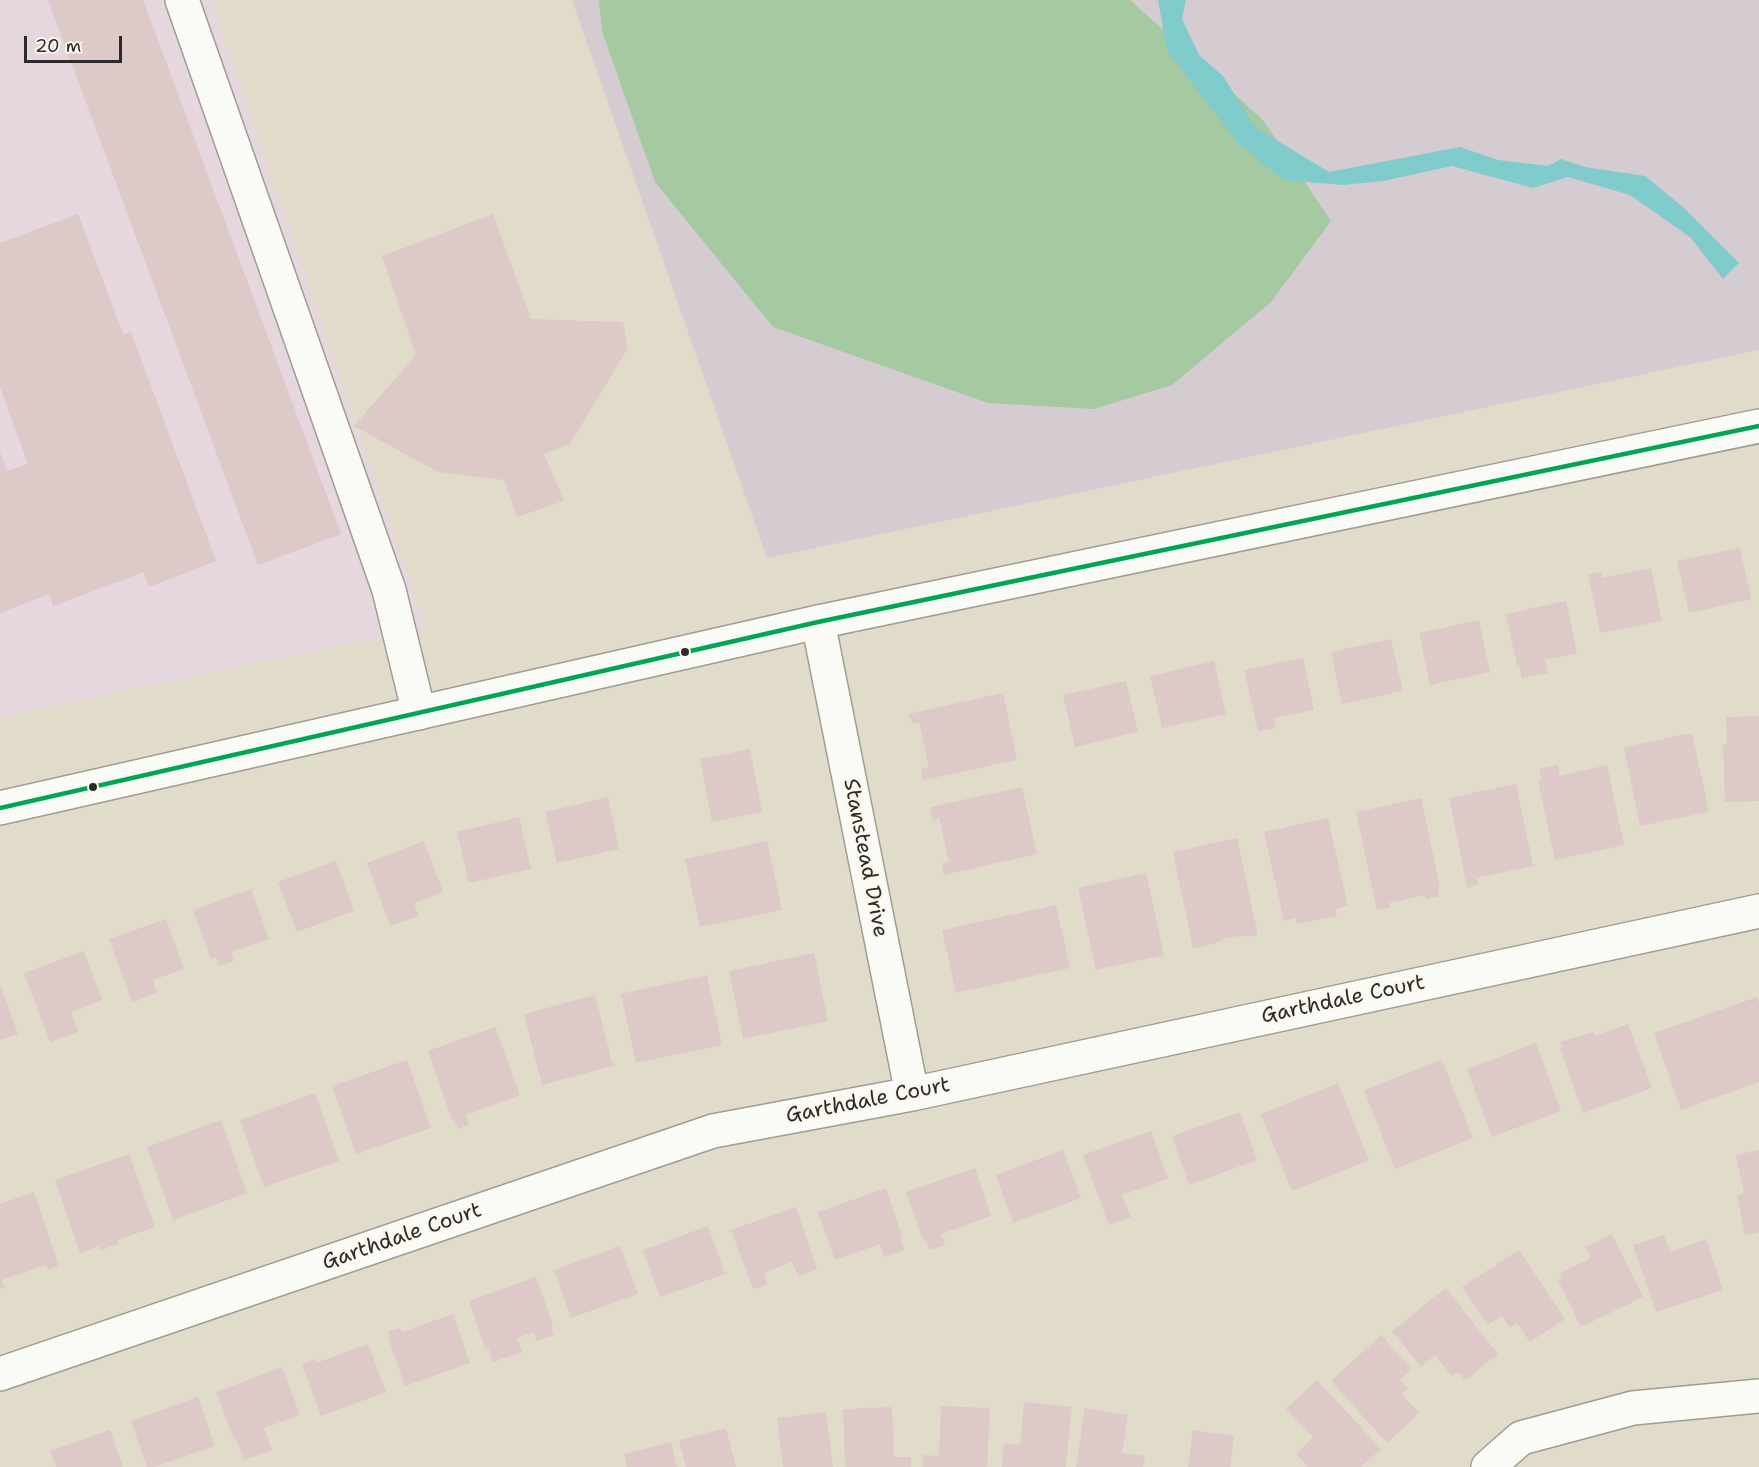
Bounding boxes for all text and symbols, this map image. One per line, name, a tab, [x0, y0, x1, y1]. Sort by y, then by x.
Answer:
scale bar	[27, 24, 124, 62]
text: 20 m	[35, 34, 81, 58]
unlabelled marker	[679, 646, 691, 658]
street label: Stanstead Drive	[837, 777, 893, 939]
unlabelled marker	[87, 781, 99, 793]
street label: Garthdale Court	[1259, 970, 1427, 1030]
street label: Garthdale Court	[784, 1073, 952, 1129]
street label: Garthdale Court	[319, 1198, 485, 1276]

